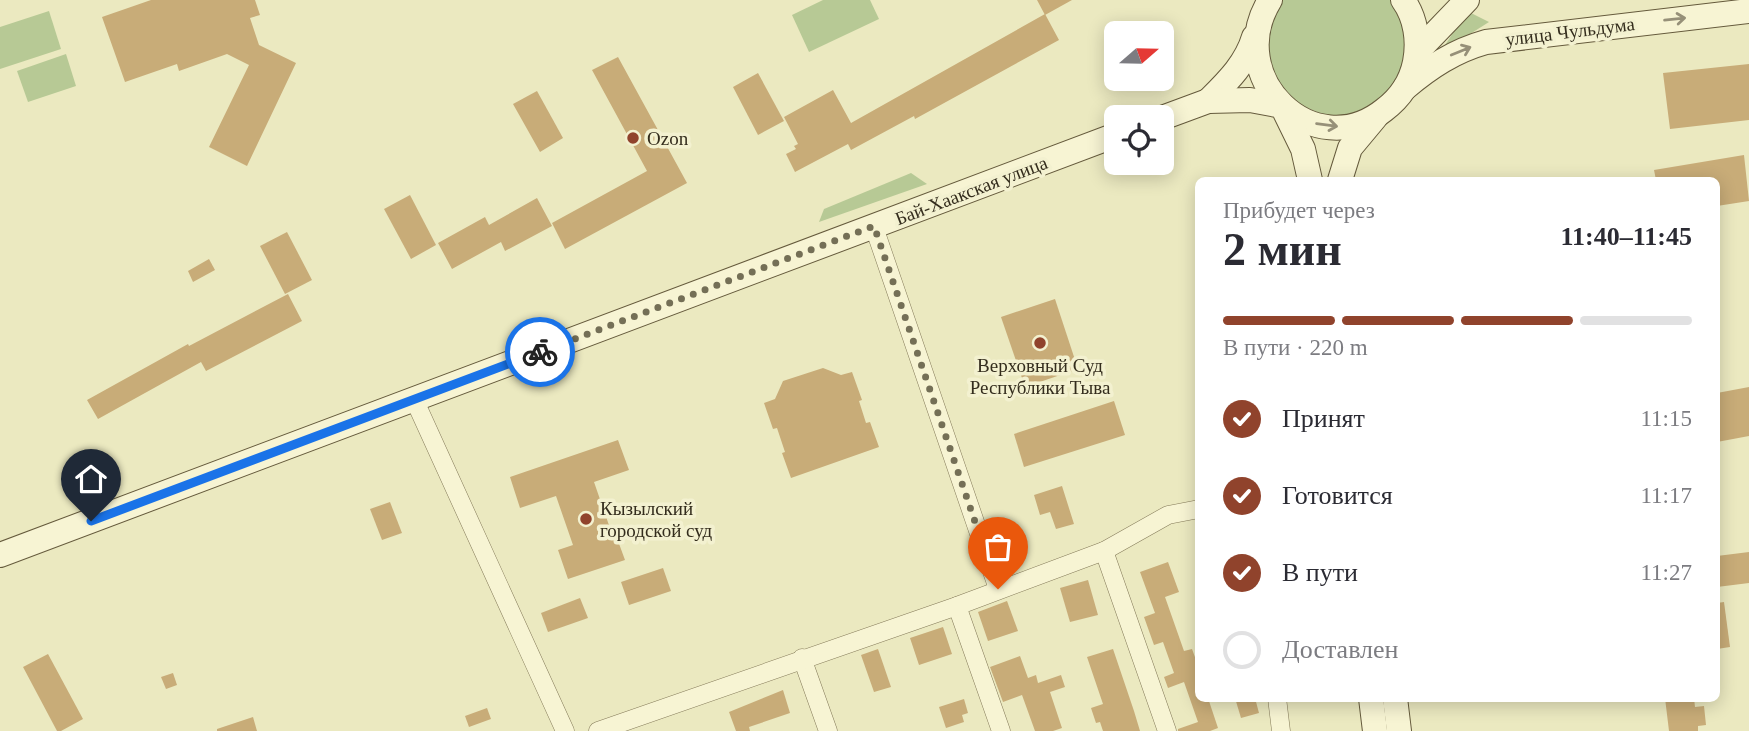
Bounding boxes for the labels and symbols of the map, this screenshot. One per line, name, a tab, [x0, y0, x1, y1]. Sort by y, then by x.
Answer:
one-way arrow	[1664, 12, 1686, 25]
street label: улица Чульдума	[1504, 13, 1636, 50]
north arrow	[1104, 21, 1174, 91]
one-way arrow	[1450, 43, 1472, 56]
one-way arrow	[1315, 118, 1338, 131]
place label: Ozon	[647, 128, 689, 149]
marker: Ozon	[625, 130, 641, 146]
street label: Бай-Хаакская улица	[892, 152, 1051, 229]
courier	[505, 317, 575, 387]
marker: Верховный Суд Республики Тыва	[1032, 335, 1048, 351]
place label: Верховный Суд Республики Тыва	[970, 355, 1111, 398]
pin	[61, 449, 121, 521]
place label: Кызылский городской суд	[600, 498, 713, 541]
marker: Кызылский городской суд	[578, 511, 594, 527]
pin	[968, 517, 1028, 589]

